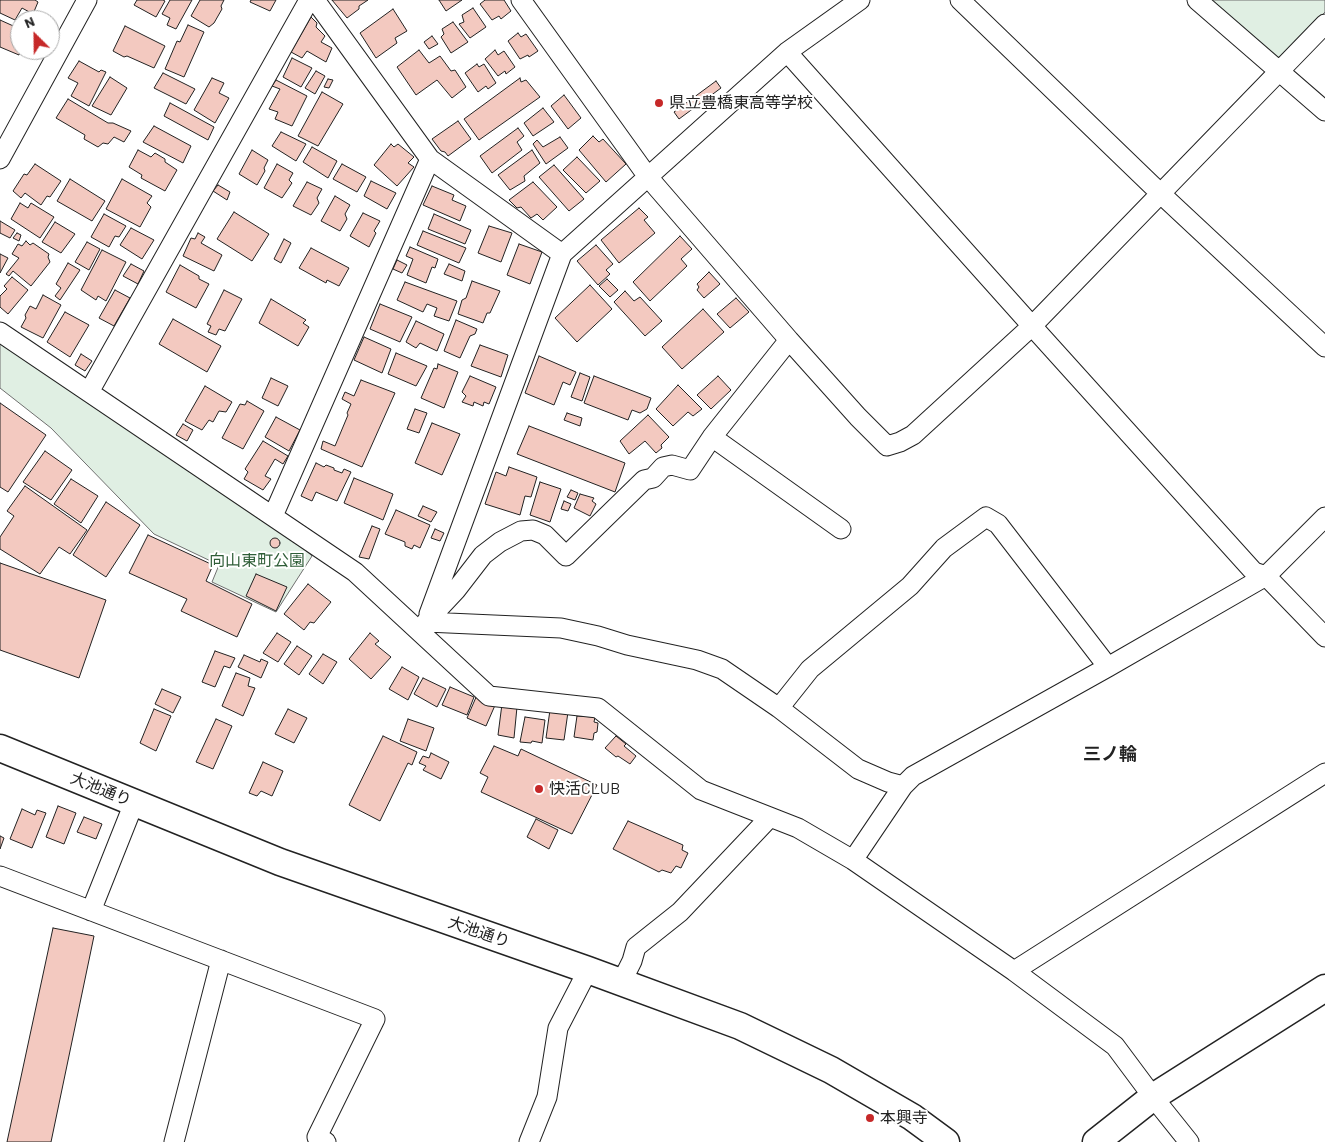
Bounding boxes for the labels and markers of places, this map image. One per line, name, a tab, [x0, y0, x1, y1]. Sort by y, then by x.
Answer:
place label: 県立豊橋東高等学校	[669, 93, 813, 113]
marker: 県立豊橋東高等学校	[653, 97, 665, 109]
place label: 快活CLUB	[549, 779, 620, 799]
marker: 快活CLUB	[533, 783, 545, 795]
place label: 本興寺	[880, 1108, 928, 1128]
marker: 本興寺	[864, 1112, 876, 1124]

